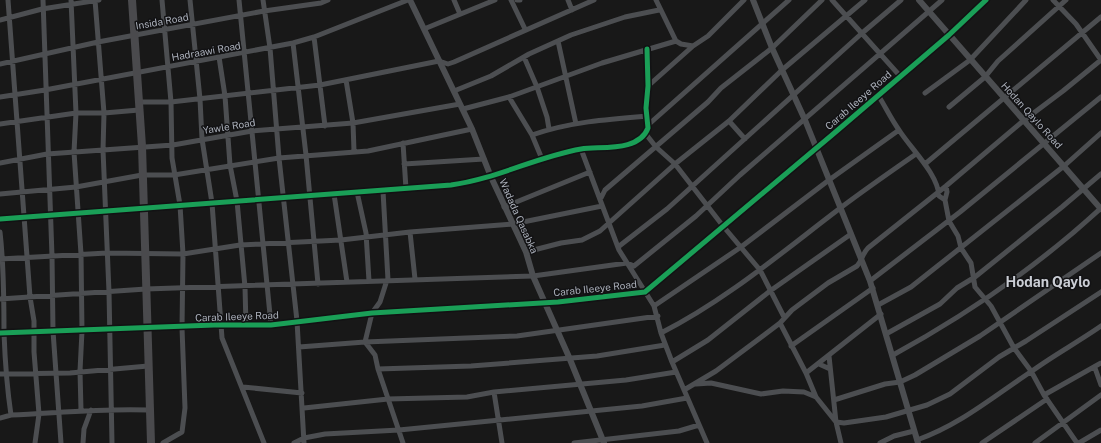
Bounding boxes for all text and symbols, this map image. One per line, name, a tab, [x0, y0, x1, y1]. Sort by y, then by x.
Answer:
street label: Insida Road	[135, 10, 190, 32]
street label: Hadraawi Road	[170, 39, 242, 63]
street label: Carab Ileeye Road	[822, 68, 894, 132]
street label: Hodan Qaylo Road	[999, 79, 1065, 151]
street label: Yawle Road	[202, 116, 256, 136]
street label: Wadada Qasabka	[497, 177, 541, 255]
district label: Hodan Qaylo	[1006, 274, 1090, 290]
street label: Carab Ileeye Road	[553, 278, 637, 298]
street label: Carab Ileeye Road	[195, 309, 279, 323]

